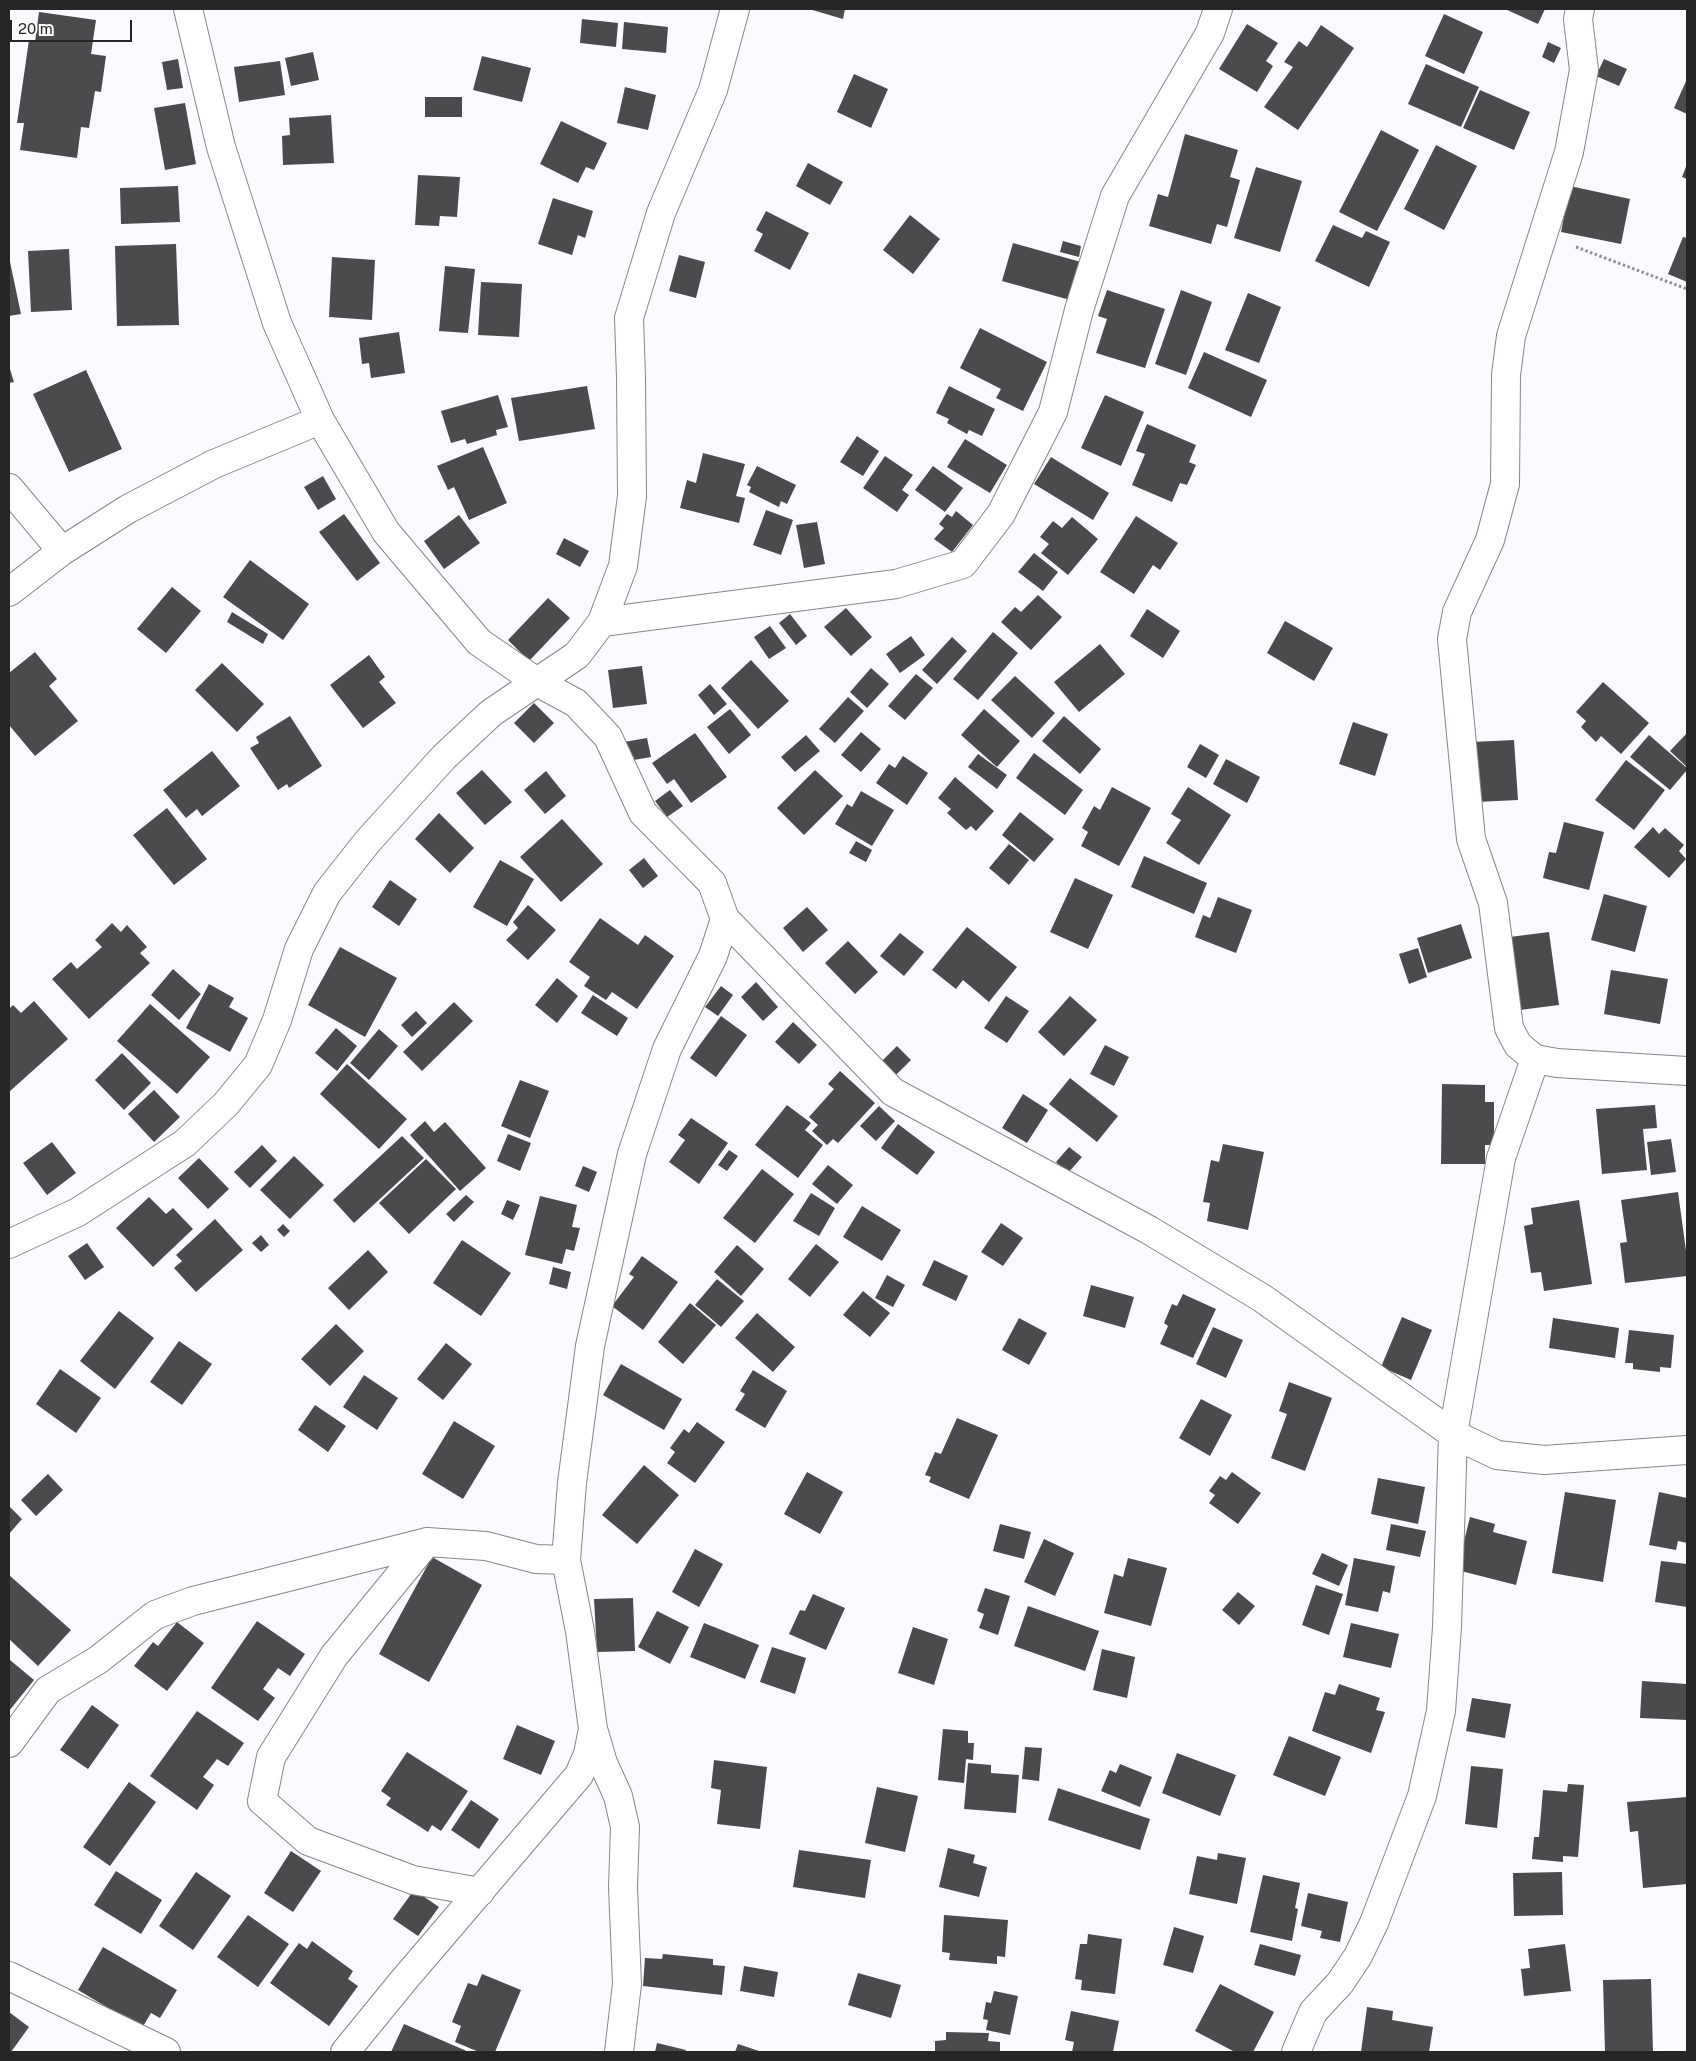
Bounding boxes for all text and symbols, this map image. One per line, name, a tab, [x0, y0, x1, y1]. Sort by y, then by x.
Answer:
scale bar	[12, 10, 135, 42]
text: 20 m	[18, 20, 53, 37]

